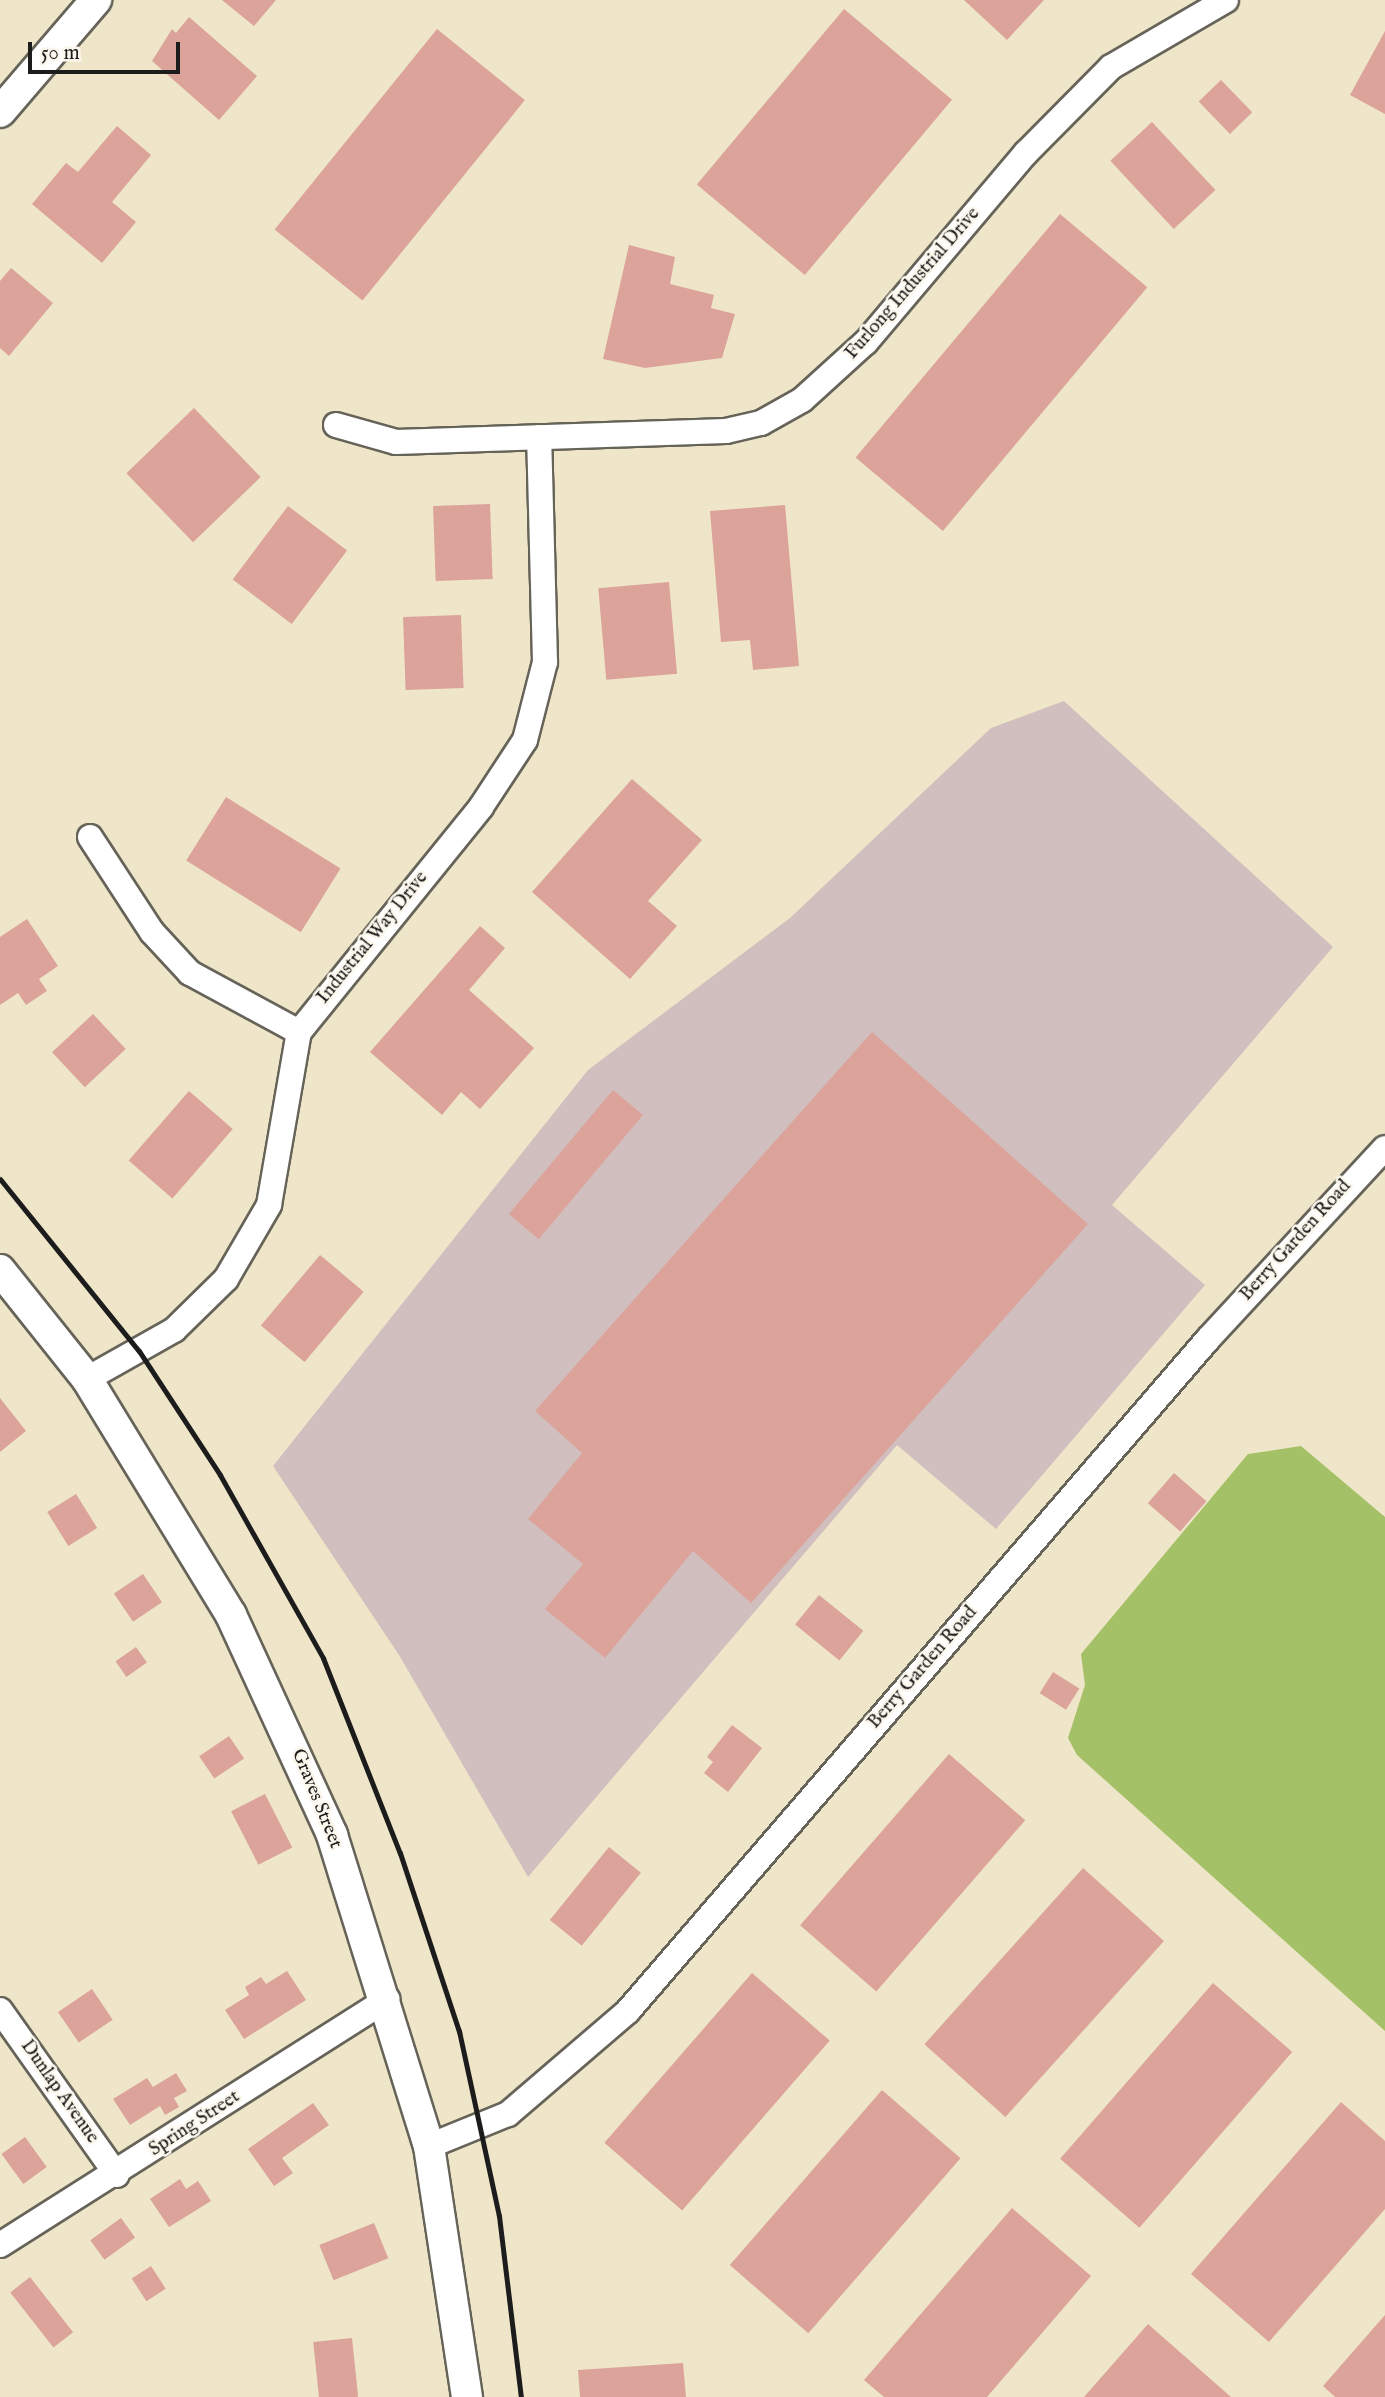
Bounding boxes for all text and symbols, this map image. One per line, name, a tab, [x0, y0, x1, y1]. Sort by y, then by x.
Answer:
scale bar	[32, 28, 184, 72]
text: 50 m	[41, 40, 80, 67]
street label: Furlong Industrial Drive	[841, 203, 985, 365]
street label: Industrial Way Drive	[313, 867, 433, 1009]
street label: Berry Garden Road	[1236, 1176, 1356, 1306]
street label: Berry Garden Road	[864, 1602, 982, 1734]
street label: Graves Street	[286, 1746, 346, 1852]
street label: Dunlap Avenue	[15, 2036, 103, 2148]
street label: Spring Street	[145, 2086, 245, 2162]

